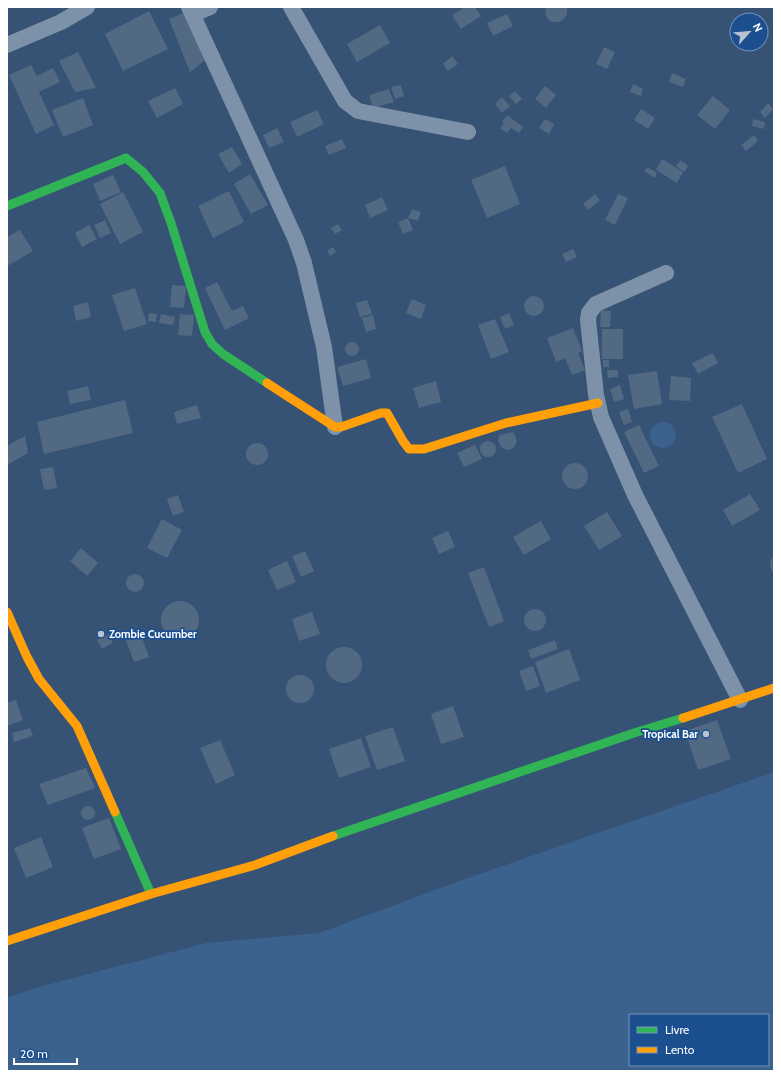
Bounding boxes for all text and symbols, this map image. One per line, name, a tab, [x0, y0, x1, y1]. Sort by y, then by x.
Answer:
north arrow	[729, 12, 769, 52]
text: N	[750, 21, 766, 34]
place label: Zombie Cucumber	[109, 627, 197, 641]
marker: Zombie Cucumber	[96, 629, 106, 639]
place label: Tropical Bar	[642, 727, 698, 741]
marker: Tropical Bar	[701, 729, 711, 739]
legend	[629, 1014, 769, 1066]
text: Livre	[665, 1022, 689, 1037]
scale bar	[14, 1040, 77, 1066]
text: Lento	[665, 1042, 695, 1057]
text: 20 m	[20, 1046, 48, 1061]

